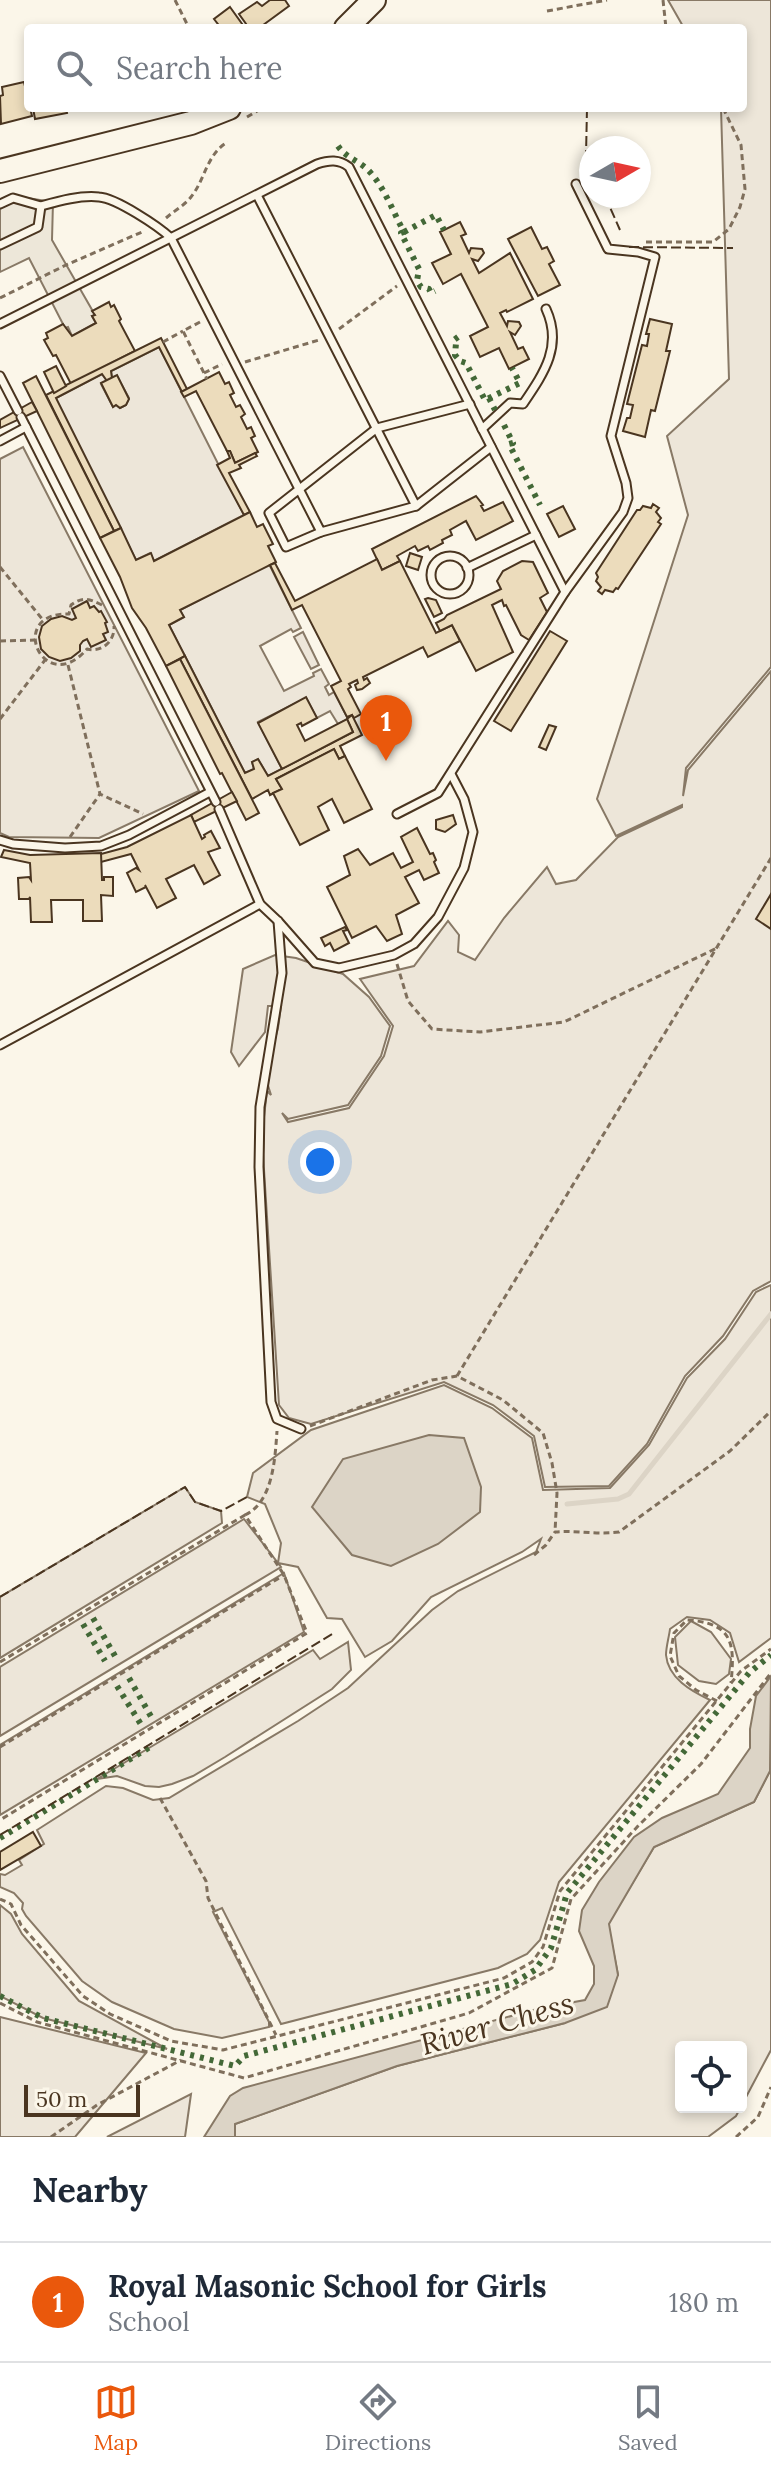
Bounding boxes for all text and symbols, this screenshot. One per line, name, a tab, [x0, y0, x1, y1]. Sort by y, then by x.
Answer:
search box	[24, 24, 747, 112]
icon: search	[52, 46, 96, 90]
text: Search here	[116, 49, 283, 87]
north arrow	[579, 136, 651, 208]
pin: 1	[360, 695, 412, 761]
your location	[300, 1142, 340, 1182]
water label: River Chess	[416, 1983, 578, 2063]
map controls	[675, 2041, 747, 2113]
button: locate	[675, 2041, 747, 2113]
scale bar	[24, 2081, 140, 2117]
text: 50 m	[36, 2085, 87, 2113]
text: Nearby	[32, 2168, 148, 2211]
text: Royal Masonic School for Girls	[108, 2267, 547, 2305]
text: 1	[53, 2286, 63, 2319]
text: 180 m	[669, 2286, 739, 2319]
text: School	[108, 2305, 190, 2338]
tab: Map	[93, 2380, 138, 2456]
tab: Directions	[325, 2380, 431, 2456]
tab: Saved	[618, 2380, 678, 2456]

